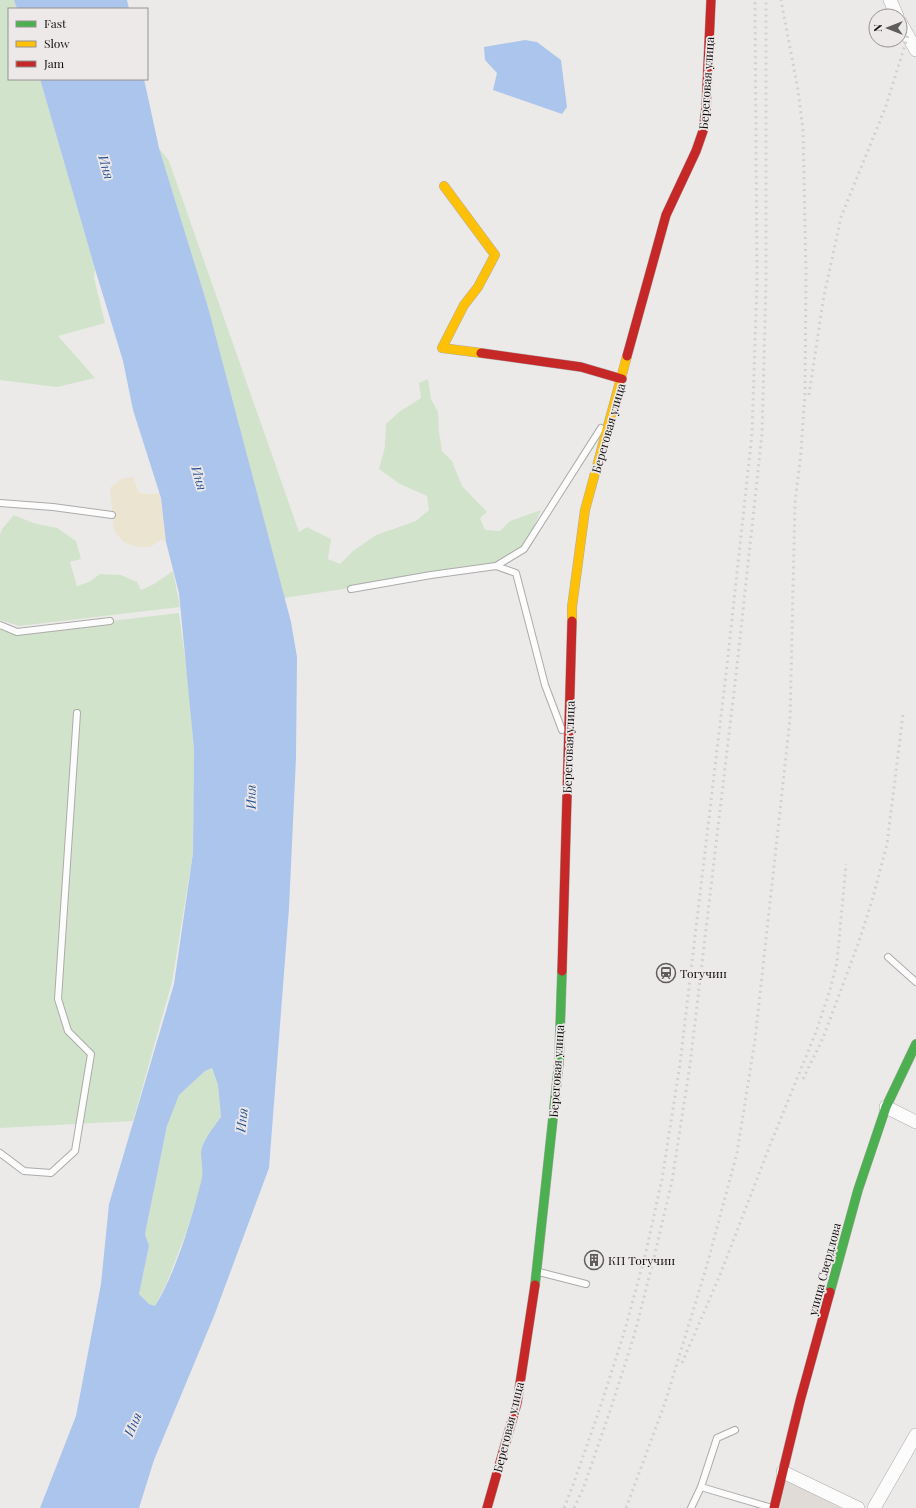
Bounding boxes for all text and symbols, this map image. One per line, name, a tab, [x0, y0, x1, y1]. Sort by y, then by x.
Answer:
legend	[8, 8, 148, 80]
north arrow	[868, 8, 908, 48]
text: Fast	[44, 15, 67, 31]
text: N	[870, 24, 885, 32]
text: Slow	[44, 35, 70, 51]
street label: Береговая улица	[695, 36, 717, 130]
text: Jam	[43, 55, 65, 71]
water label: Иня	[95, 152, 119, 181]
street label: Береговая улица	[588, 381, 628, 475]
water label: Иня	[188, 463, 212, 492]
street label: Береговая улица	[558, 700, 578, 794]
water label: Иня	[241, 785, 259, 810]
station icon: Тогучин	[655, 962, 677, 984]
place label: Тогучин	[680, 965, 727, 981]
street label: Береговая улица	[545, 1024, 567, 1118]
water label: Иня	[231, 1107, 251, 1134]
street label: улица Свердлова	[804, 1221, 844, 1318]
building icon: КП Тогучин	[583, 1249, 605, 1271]
place label: КП Тогучин	[608, 1252, 675, 1268]
street label: Береговая улица	[489, 1380, 527, 1474]
water label: Иня	[119, 1409, 145, 1440]

